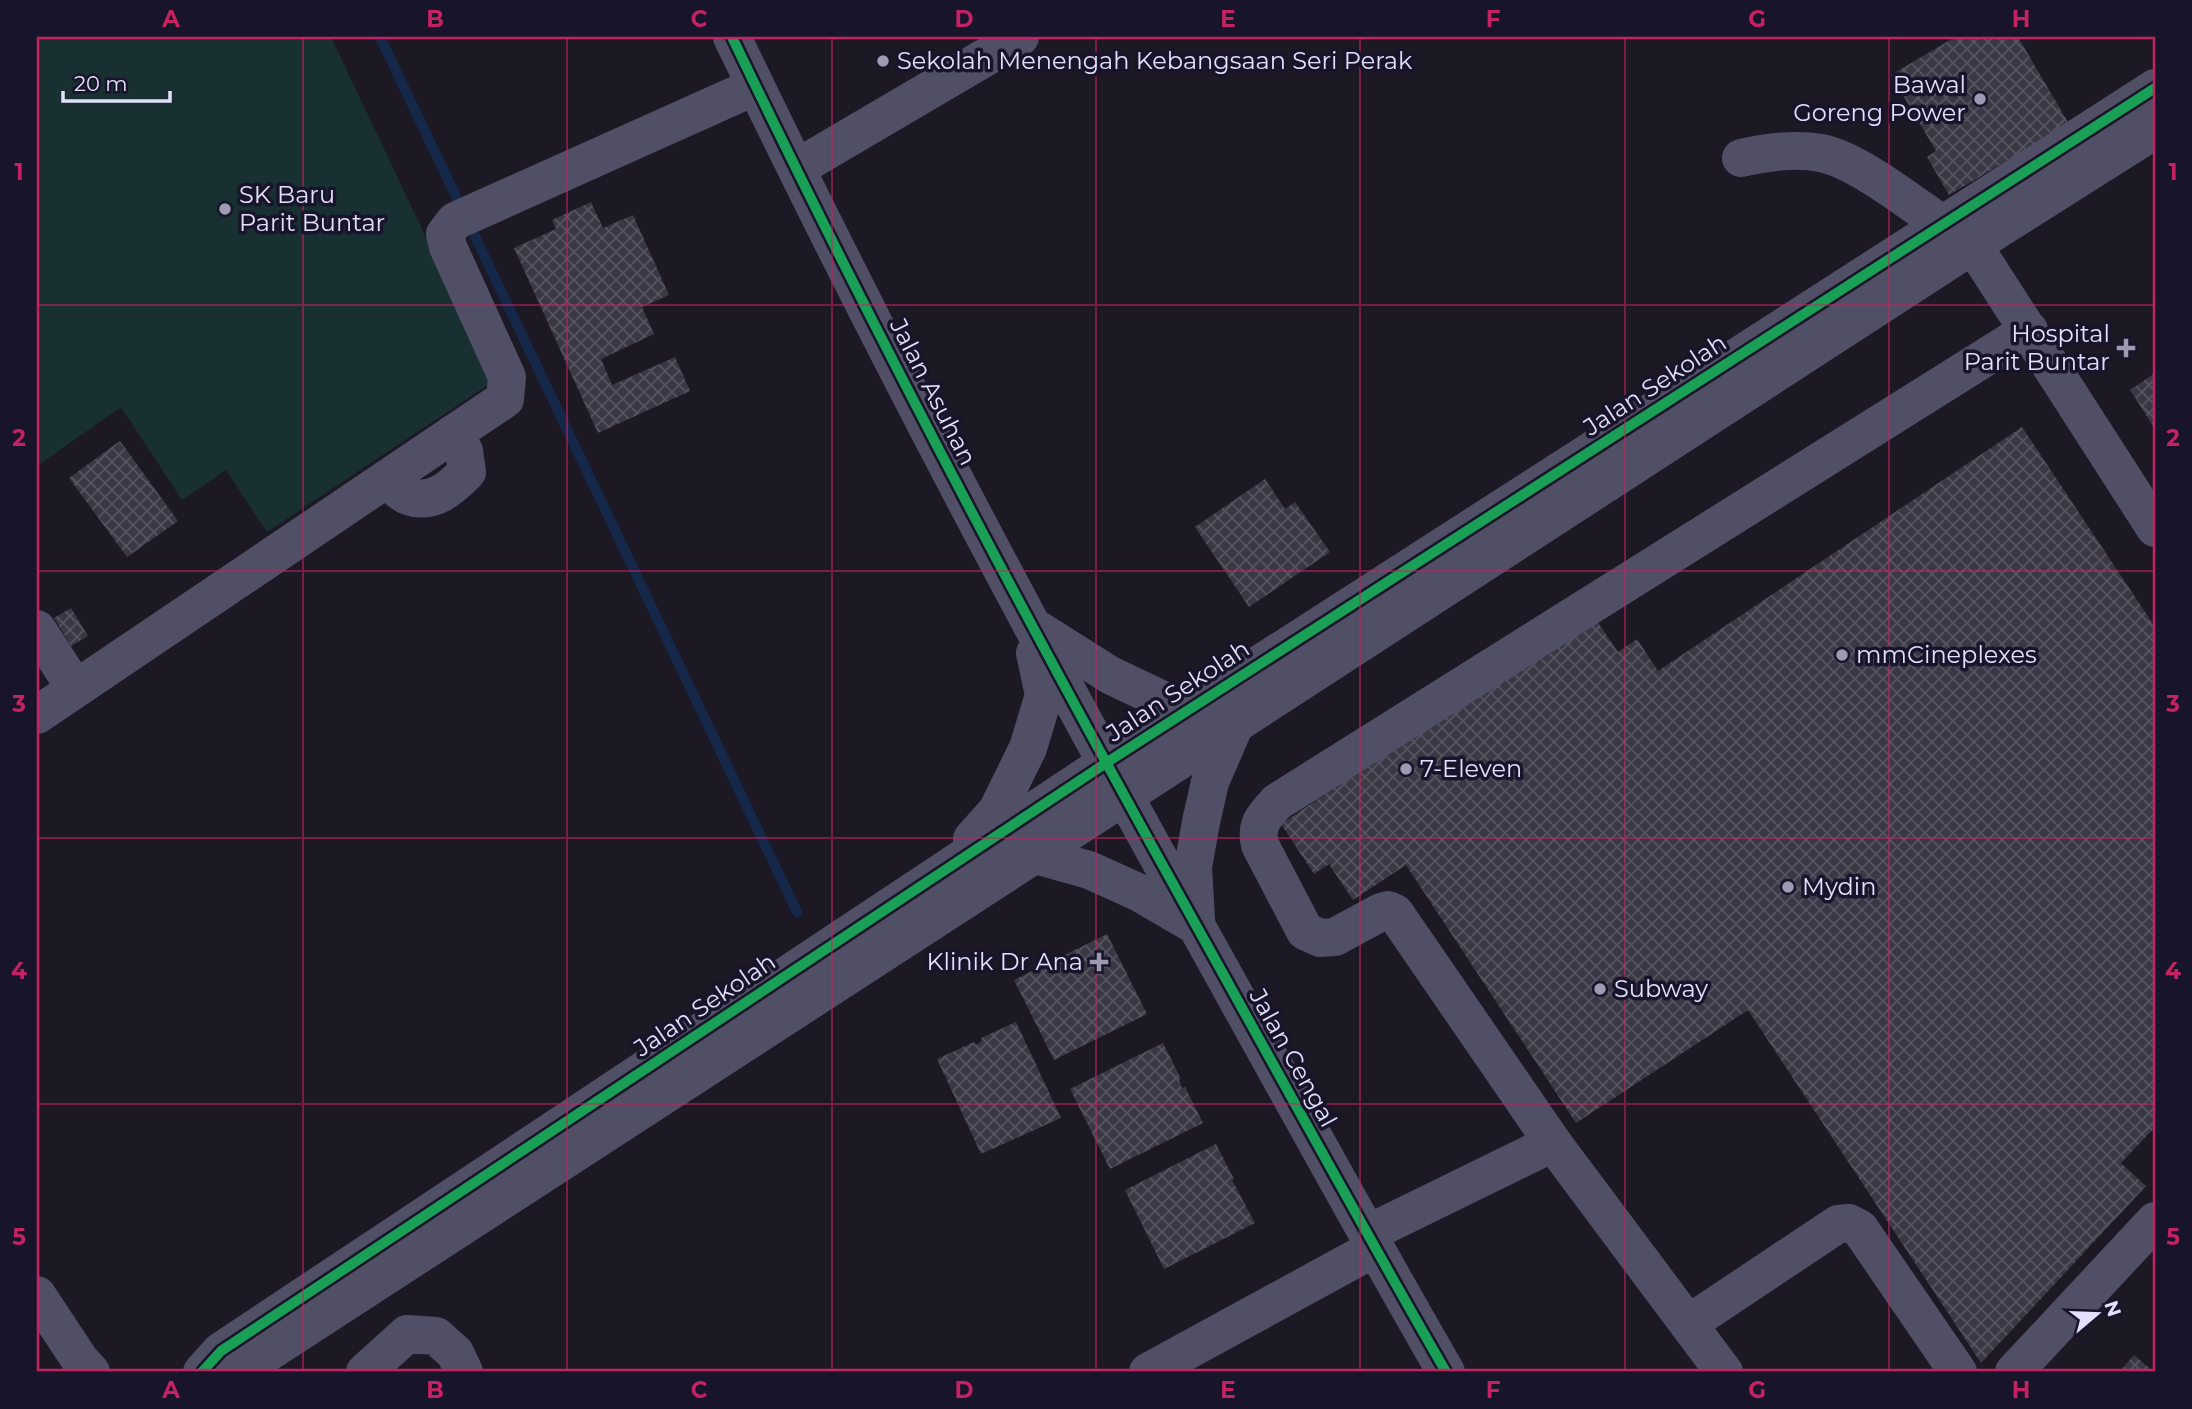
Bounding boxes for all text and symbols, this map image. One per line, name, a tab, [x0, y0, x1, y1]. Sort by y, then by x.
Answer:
text: A	[161, 5, 180, 33]
text: B	[426, 5, 444, 33]
text: C	[691, 5, 708, 33]
text: D	[955, 5, 974, 33]
text: E	[1220, 5, 1236, 33]
text: F	[1486, 5, 1501, 33]
text: G	[1748, 5, 1766, 33]
text: H	[2012, 5, 2030, 33]
place label: Sekolah Menengah Kebangsaan Seri Perak	[897, 46, 1413, 75]
marker: Sekolah Menengah Kebangsaan Seri Perak	[875, 53, 891, 69]
scale bar	[63, 60, 170, 104]
place label: Bawal Goreng Power	[1793, 70, 1966, 127]
text: 20 m	[74, 71, 128, 96]
marker: Bawal Goreng Power	[1972, 91, 1988, 107]
text: 1	[14, 158, 24, 186]
text: 1	[2168, 158, 2178, 186]
place label: SK Baru Parit Buntar	[239, 180, 385, 237]
marker: SK Baru Parit Buntar	[217, 201, 233, 217]
street label: Jalan Asuhan	[884, 313, 983, 470]
place label: Hospital Parit Buntar	[1964, 319, 2110, 376]
street label: Jalan Sekolah	[1577, 328, 1732, 442]
marker: Hospital Parit Buntar	[2116, 338, 2136, 358]
text: 2	[12, 424, 26, 452]
text: 2	[2166, 424, 2180, 452]
street label: Jalan Sekolah	[1100, 634, 1255, 748]
place label: mmCineplexes	[1856, 640, 2037, 669]
marker: mmCineplexes	[1834, 647, 1850, 663]
text: 3	[11, 690, 26, 718]
text: 3	[2165, 690, 2180, 718]
place label: 7-Eleven	[1420, 754, 1522, 783]
marker: 7-Eleven	[1398, 761, 1414, 777]
place label: Mydin	[1802, 872, 1877, 901]
marker: Mydin	[1780, 879, 1796, 895]
street label: Jalan Sekolah	[628, 947, 781, 1063]
place label: Klinik Dr Ana	[926, 947, 1083, 976]
marker: Klinik Dr Ana	[1089, 952, 1109, 972]
text: 4	[11, 957, 27, 985]
text: 4	[2165, 957, 2181, 985]
place label: Subway	[1614, 974, 1708, 1003]
marker: Subway	[1592, 981, 1608, 997]
street label: Jalan Cengal	[1243, 983, 1343, 1132]
text: 5	[12, 1223, 26, 1251]
text: 5	[2166, 1223, 2180, 1251]
north arrow	[2062, 1280, 2132, 1350]
text: N	[2099, 1298, 2126, 1320]
text: A	[161, 1376, 180, 1404]
text: B	[426, 1376, 444, 1404]
text: C	[691, 1376, 708, 1404]
text: D	[955, 1376, 974, 1404]
text: E	[1220, 1376, 1236, 1404]
text: F	[1486, 1376, 1501, 1404]
text: G	[1748, 1376, 1766, 1404]
text: H	[2012, 1376, 2030, 1404]

